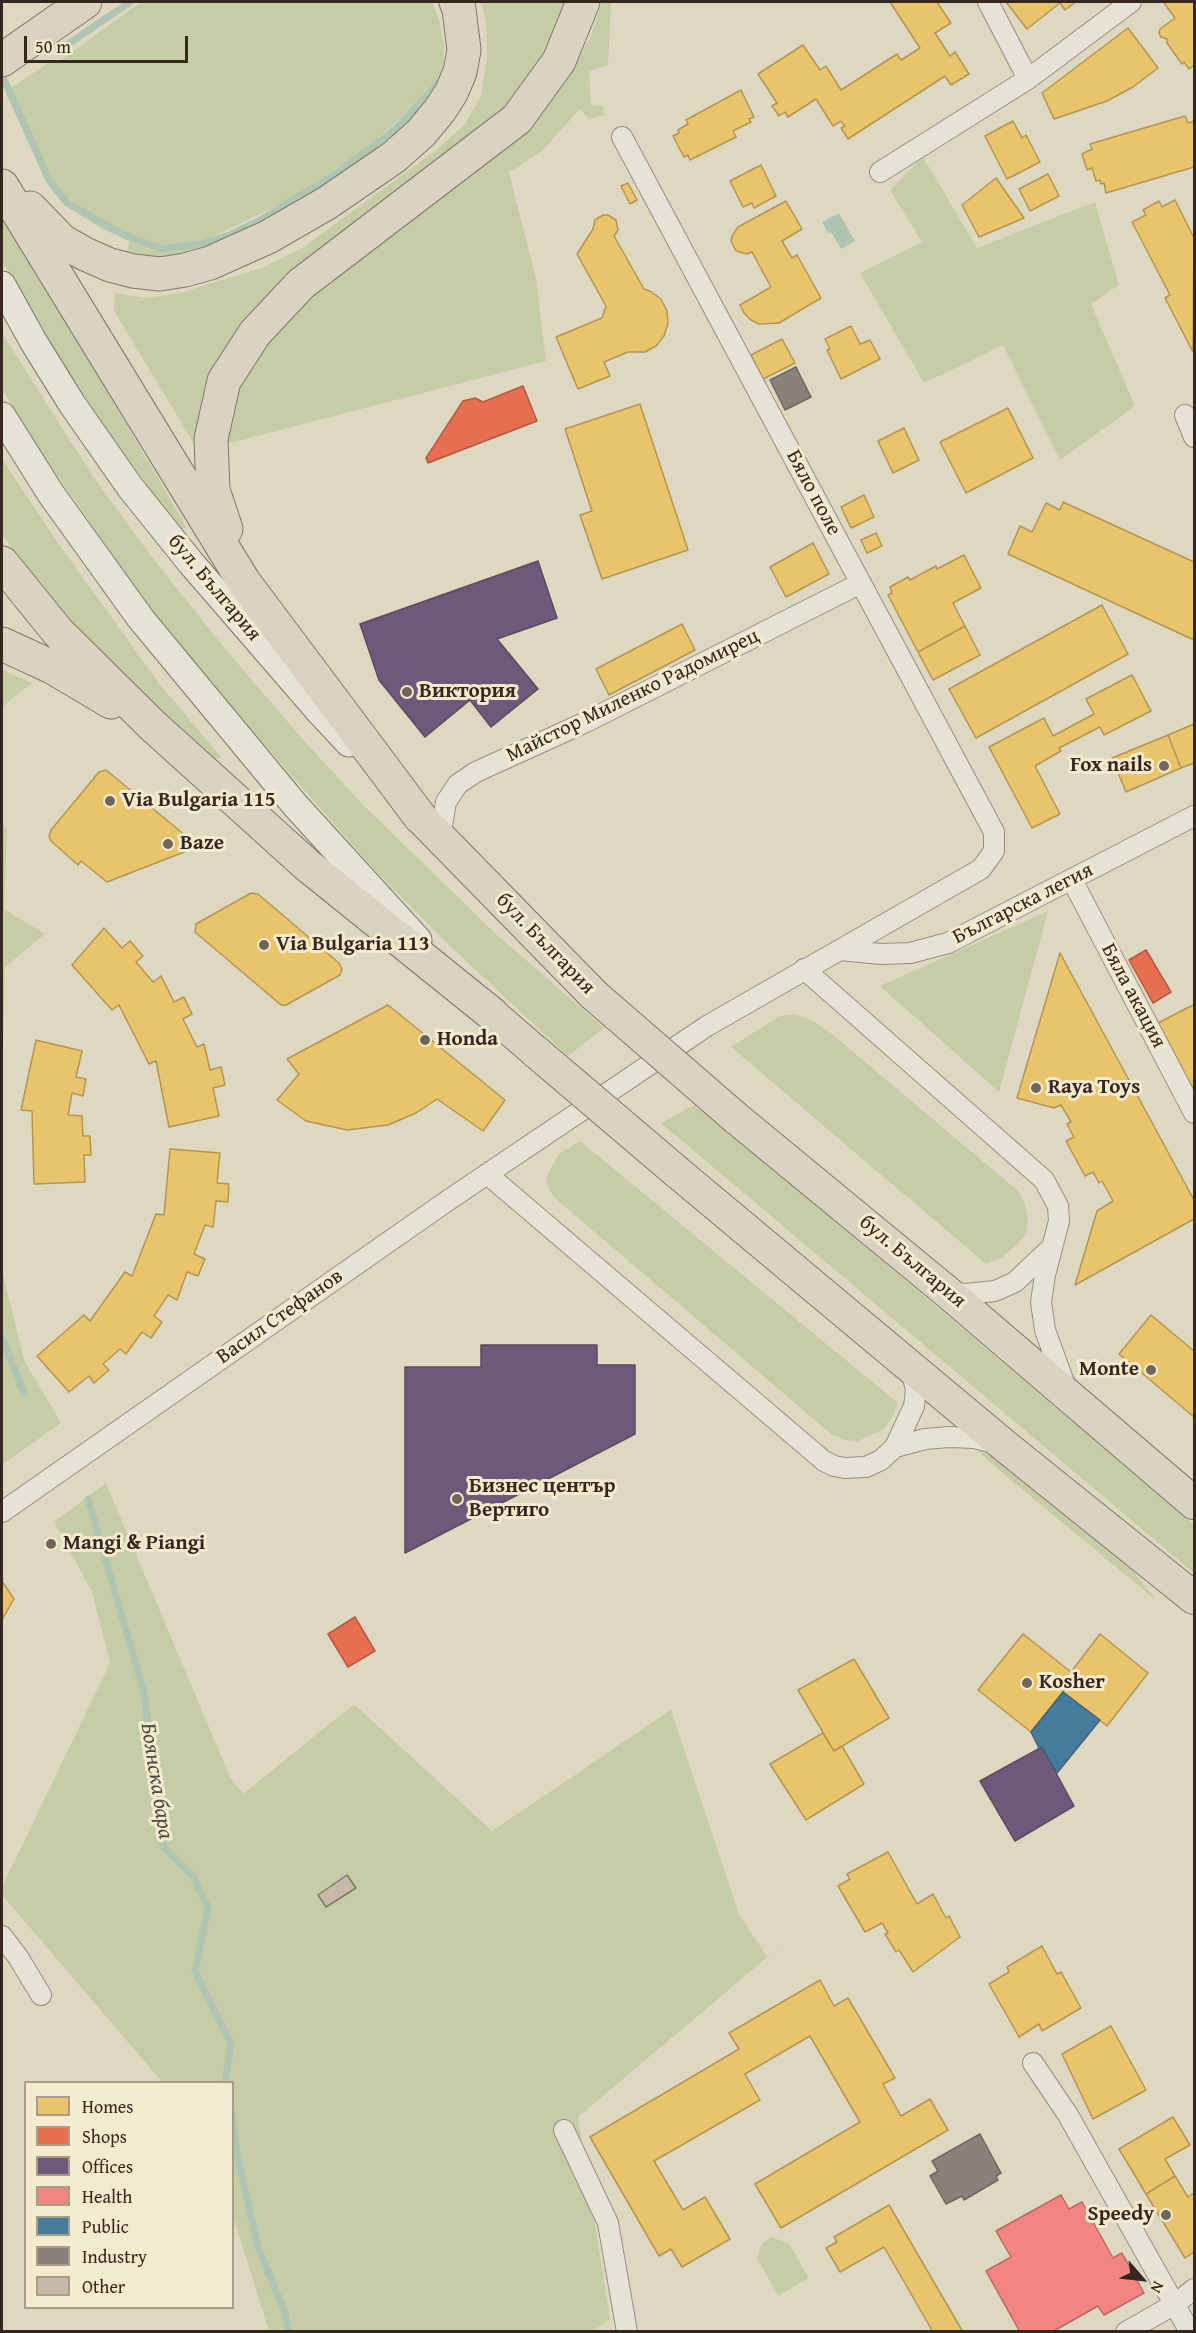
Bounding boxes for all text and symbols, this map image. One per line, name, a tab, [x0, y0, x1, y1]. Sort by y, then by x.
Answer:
scale bar	[27, 24, 190, 62]
text: 50 m	[35, 33, 71, 60]
street label: Бяло поле	[780, 446, 846, 540]
street label: бул. България	[162, 529, 266, 647]
street label: Майстор Миленко Радомирец	[503, 624, 763, 768]
place label: Виктория	[419, 679, 516, 705]
marker: Виктория	[400, 685, 414, 699]
place label: Fox nails	[1070, 753, 1152, 779]
marker: Fox nails	[1157, 759, 1171, 773]
place label: Via Bulgaria 115	[122, 788, 276, 814]
marker: Via Bulgaria 115	[103, 794, 117, 808]
place label: Baze	[180, 831, 224, 857]
marker: Baze	[161, 837, 175, 851]
street label: Българска легия	[949, 858, 1097, 950]
street label: бул. България	[490, 888, 600, 1000]
place label: Via Bulgaria 113	[276, 932, 430, 958]
marker: Via Bulgaria 113	[257, 938, 271, 952]
street label: Бяла акация	[1095, 939, 1171, 1053]
place label: Honda	[437, 1027, 498, 1053]
marker: Honda	[418, 1033, 432, 1047]
place label: Raya Toys	[1048, 1075, 1140, 1101]
marker: Raya Toys	[1029, 1081, 1043, 1095]
street label: бул. България	[853, 1210, 971, 1314]
street label: Васил Стефанов	[212, 1264, 348, 1370]
place label: Monte	[1079, 1357, 1139, 1383]
marker: Monte	[1144, 1363, 1158, 1377]
place label: Бизнес център Вертиго	[469, 1474, 616, 1524]
marker: Бизнес център Вертиго	[450, 1492, 464, 1506]
place label: Mangi & Piangi	[63, 1531, 205, 1557]
marker: Mangi & Piangi	[44, 1537, 58, 1551]
place label: Kosher	[1039, 1670, 1105, 1696]
marker: Kosher	[1020, 1676, 1034, 1690]
water label: Боянска бара	[134, 1721, 178, 1841]
legend	[24, 2081, 234, 2309]
text: Homes	[82, 2093, 133, 2120]
text: Shops	[82, 2123, 127, 2150]
text: Offices	[82, 2153, 133, 2180]
text: Health	[82, 2183, 132, 2210]
place label: Speedy	[1088, 2202, 1154, 2228]
marker: Speedy	[1159, 2208, 1173, 2222]
text: Public	[82, 2213, 129, 2240]
text: Industry	[82, 2243, 147, 2270]
north arrow	[1112, 2249, 1172, 2309]
text: Other	[82, 2273, 125, 2300]
text: N	[1145, 2277, 1171, 2298]

